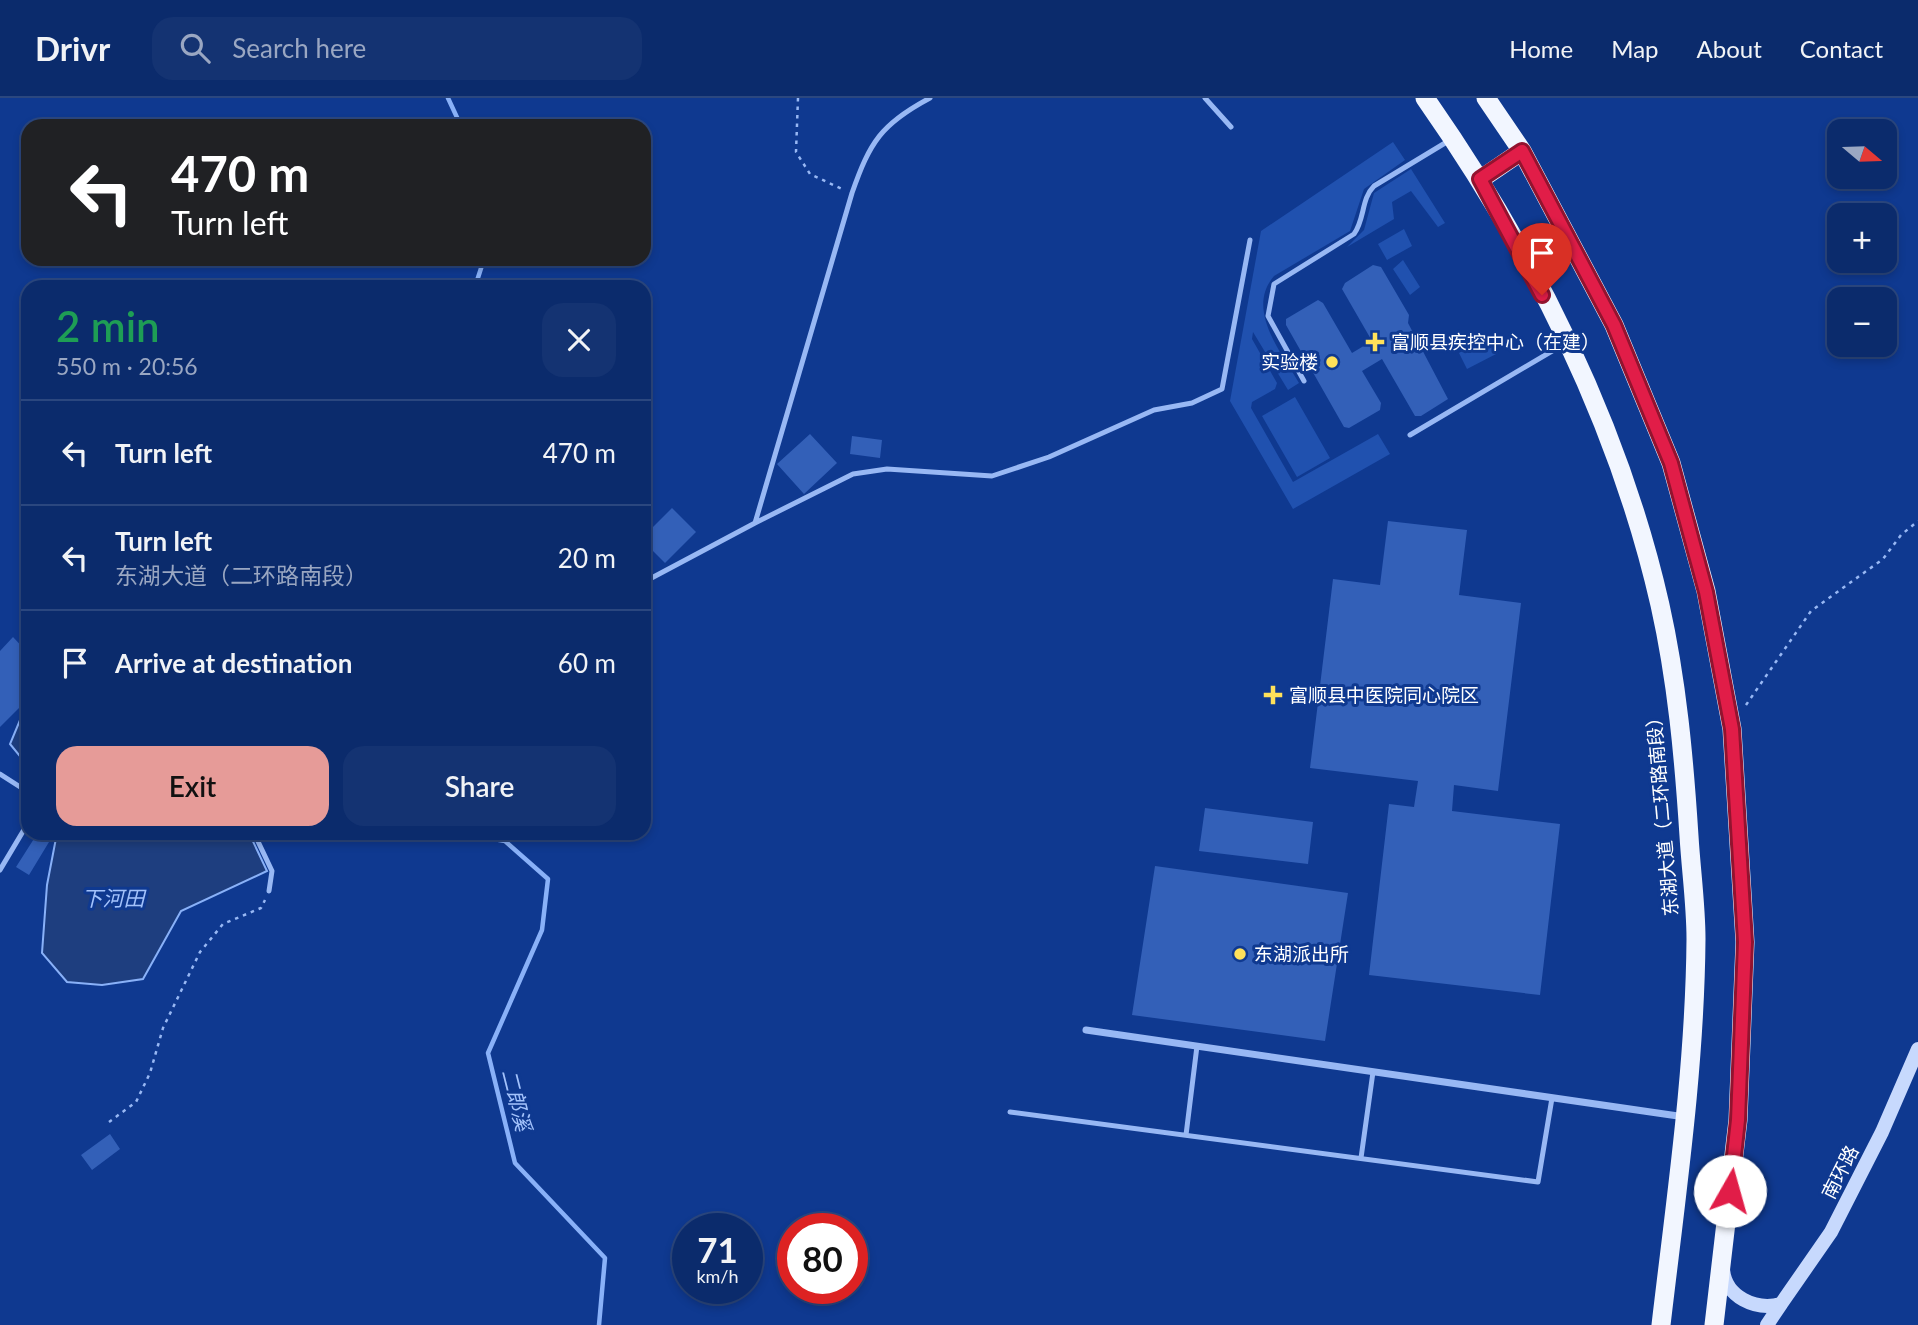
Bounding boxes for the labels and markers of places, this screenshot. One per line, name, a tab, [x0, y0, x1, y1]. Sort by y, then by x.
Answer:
pin	[1512, 223, 1572, 295]
place label: 富顺县疾控中心（在建）	[1391, 330, 1600, 353]
marker: 富顺县疾控中心（在建）	[1365, 332, 1385, 352]
place label: 实验楼	[1261, 350, 1318, 373]
marker: 实验楼	[1324, 354, 1340, 370]
place label: 富顺县中医院同心院区	[1289, 683, 1479, 706]
marker: 富顺县中医院同心院区	[1263, 685, 1283, 705]
place label: 东湖派出所	[1254, 942, 1349, 965]
marker: 东湖派出所	[1232, 946, 1248, 962]

